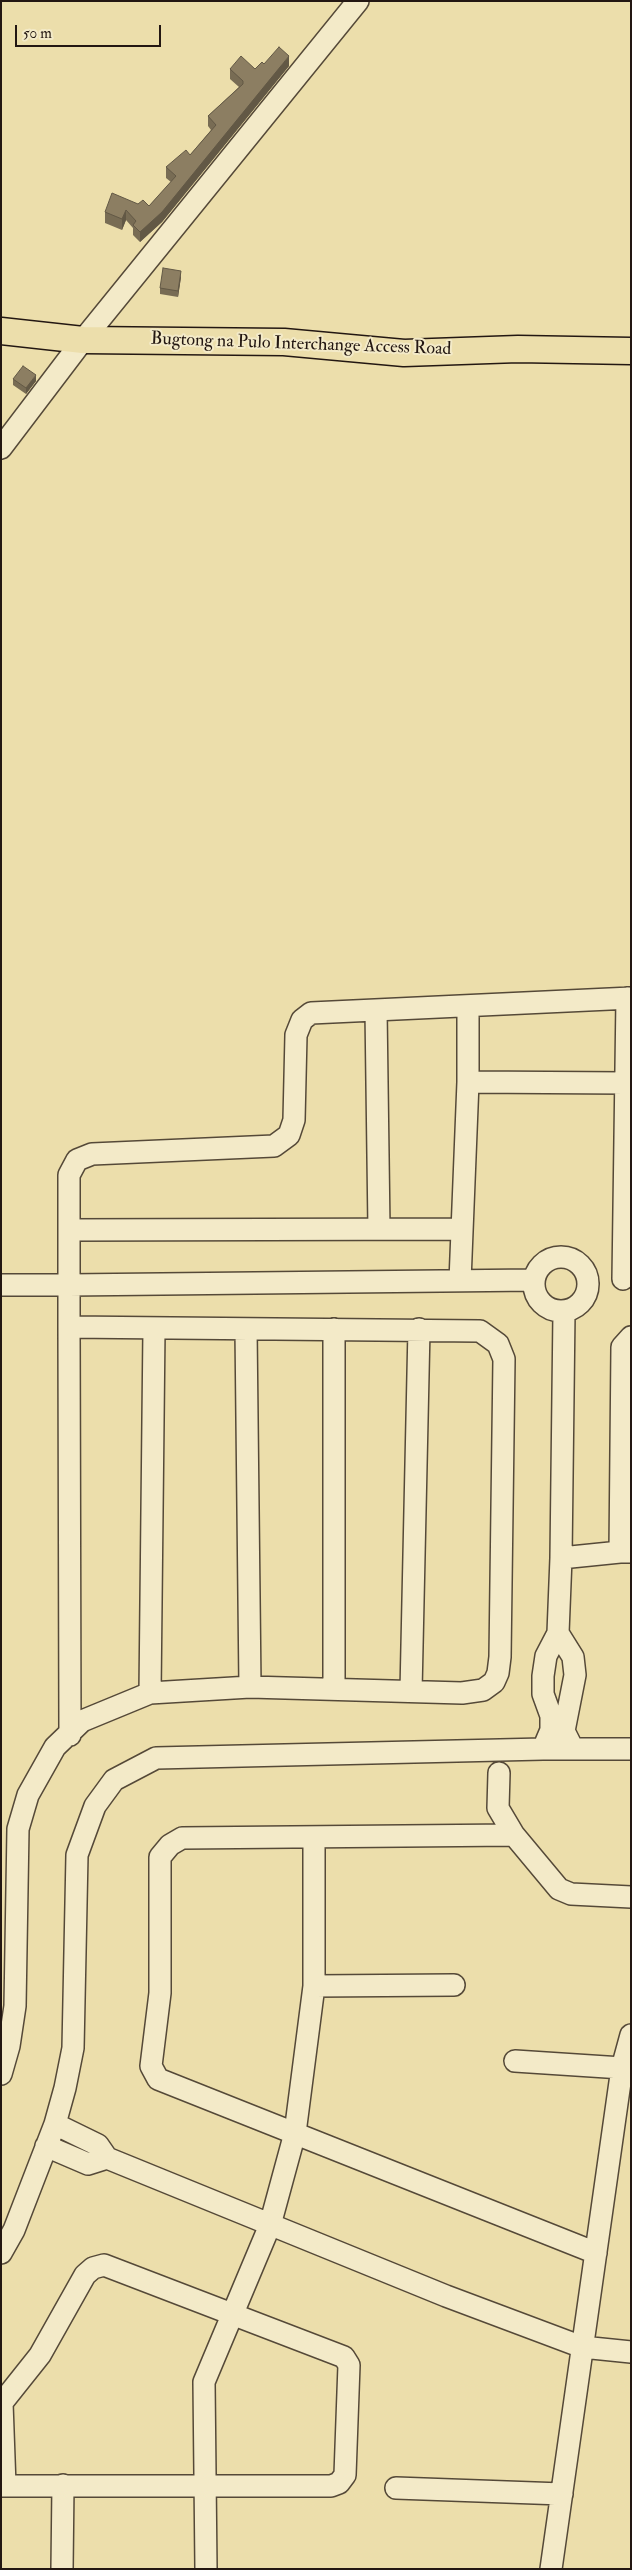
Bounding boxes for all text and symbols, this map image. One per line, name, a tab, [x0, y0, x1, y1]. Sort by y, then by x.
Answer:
scale bar	[18, 15, 164, 47]
text: 50 m	[23, 24, 52, 43]
street label: Bugtong na Pulo Interchange Access Road	[150, 329, 452, 361]

